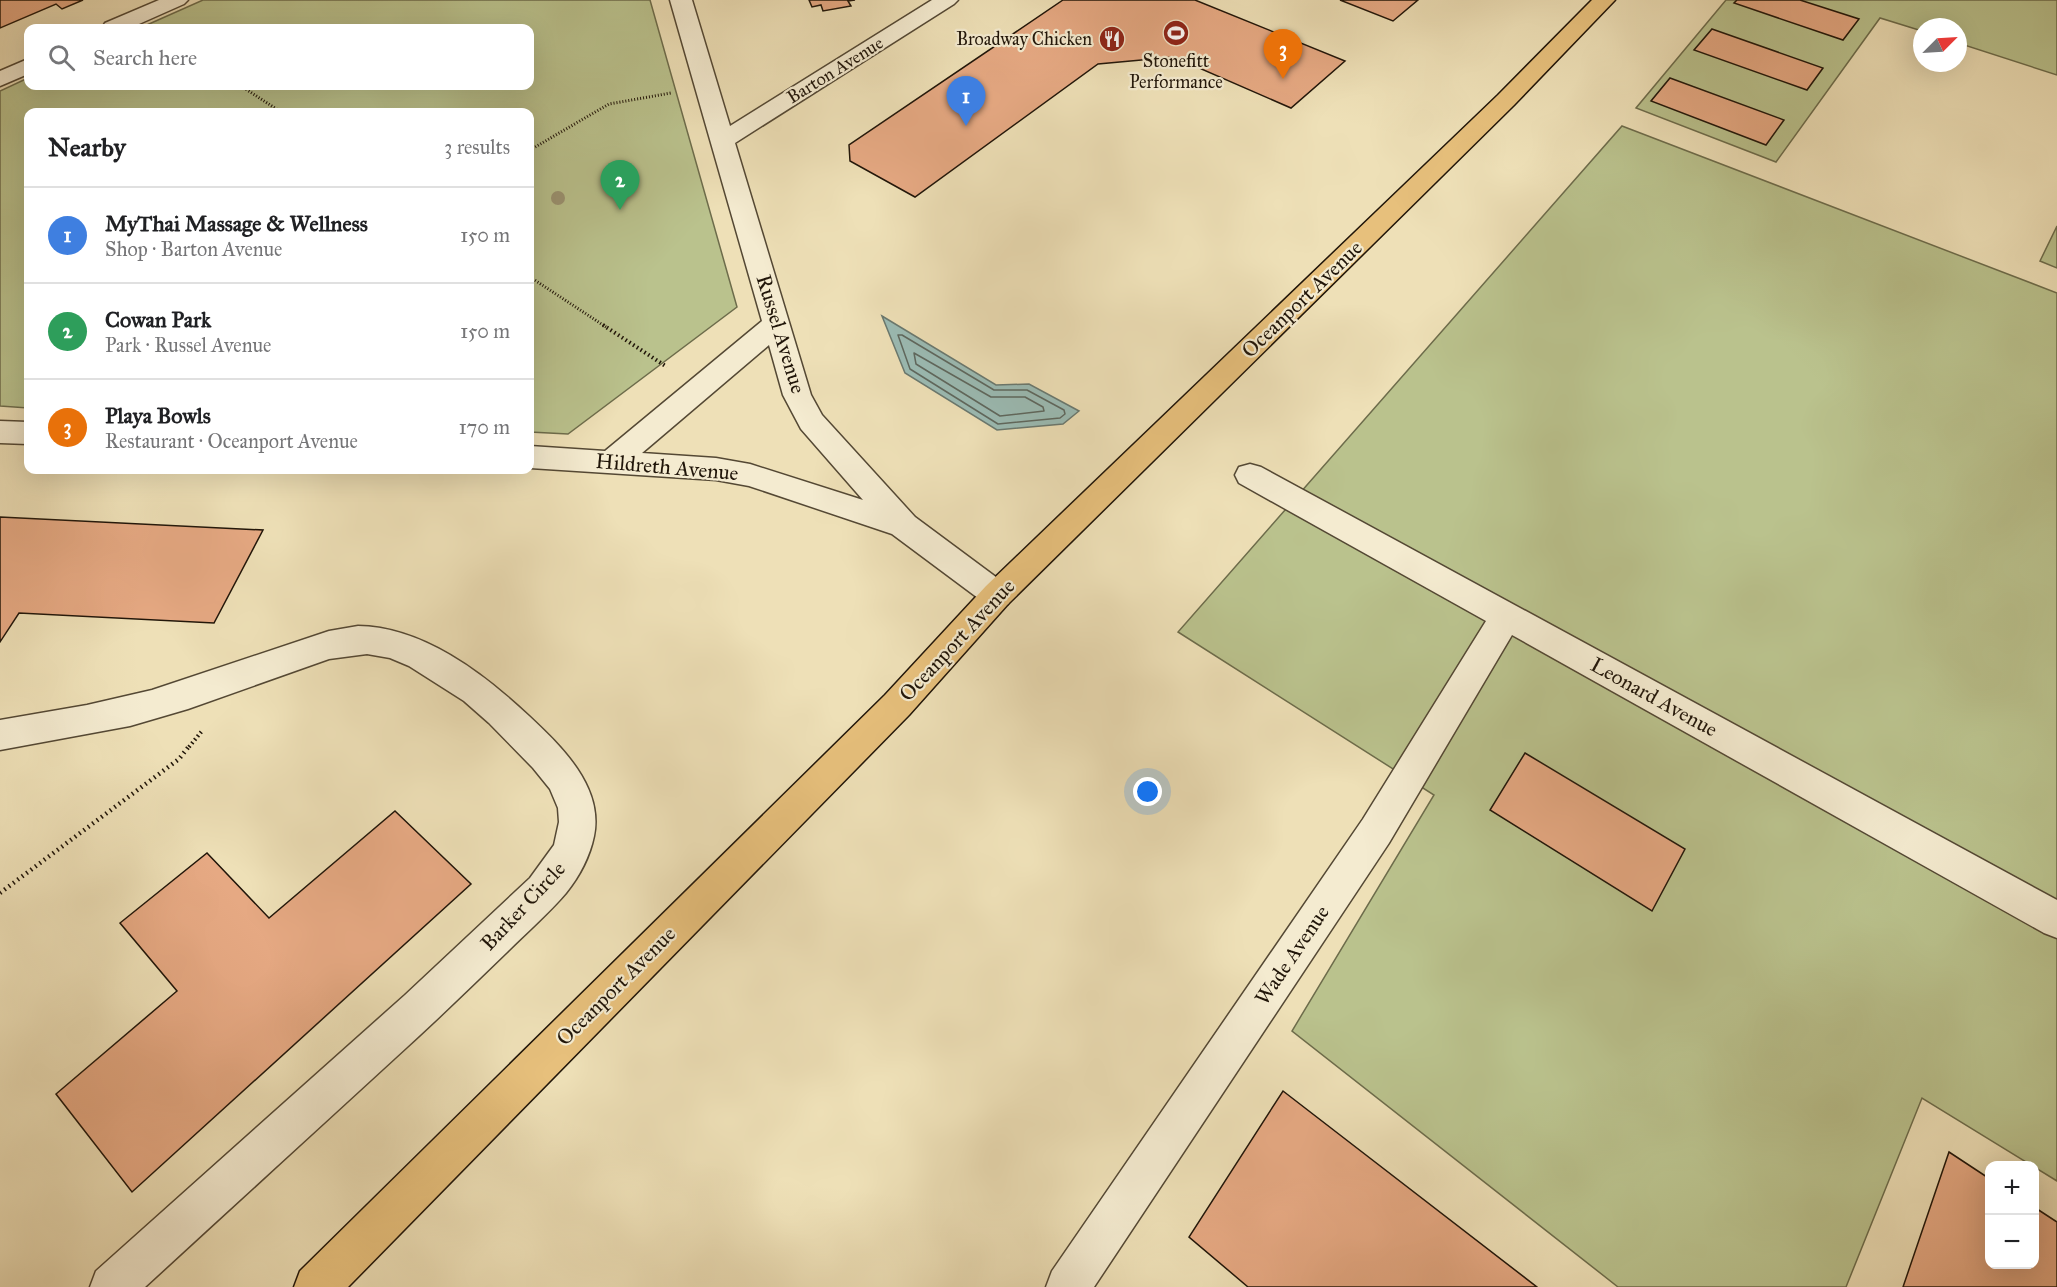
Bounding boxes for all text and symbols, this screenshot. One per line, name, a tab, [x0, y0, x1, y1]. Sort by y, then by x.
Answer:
sports icon: Stonefitt Performance	[1161, 18, 1191, 48]
north arrow	[1913, 18, 1967, 72]
search box	[24, 24, 534, 90]
restaurant icon: Broadway Chicken	[1097, 24, 1127, 54]
place label: Broadway Chicken	[956, 28, 1092, 50]
pin: 3	[1264, 29, 1302, 79]
street label: Barton Avenue	[783, 32, 887, 108]
icon: search	[45, 41, 78, 74]
text: Search here	[93, 44, 197, 71]
place label: Stonefitt Performance	[1129, 50, 1223, 93]
pin: 1	[946, 76, 986, 126]
text: Nearby	[48, 131, 126, 163]
text: 3 results	[444, 135, 510, 159]
pin: 2	[600, 160, 640, 210]
text: MyThai Massage & Wellness	[105, 210, 368, 237]
text: 1	[64, 223, 71, 247]
text: 150 m	[460, 223, 510, 247]
street label: Oceanport Avenue	[1236, 235, 1368, 363]
text: Shop · Barton Avenue	[105, 237, 282, 261]
street label: Russel Avenue	[751, 271, 811, 397]
text: Cowan Park	[105, 306, 211, 333]
text: 2	[63, 319, 72, 343]
text: 150 m	[460, 319, 510, 343]
text: Park · Russel Avenue	[105, 333, 271, 357]
text: Playa Bowls	[105, 402, 211, 429]
text: 3	[64, 415, 72, 439]
text: 170 m	[459, 415, 510, 439]
text: Restaurant · Oceanport Avenue	[105, 429, 358, 453]
street label: Hildreth Avenue	[595, 448, 740, 486]
street label: Oceanport Avenue	[894, 573, 1021, 707]
street label: Leonard Avenue	[1586, 651, 1722, 743]
your location	[1133, 777, 1162, 806]
street label: Barker Circle	[475, 856, 571, 956]
street label: Wade Avenue	[1249, 900, 1335, 1010]
street label: Oceanport Avenue	[551, 921, 681, 1051]
map controls	[1985, 1161, 2039, 1269]
button: +	[1985, 1161, 2039, 1215]
button: −	[1985, 1215, 2039, 1269]

